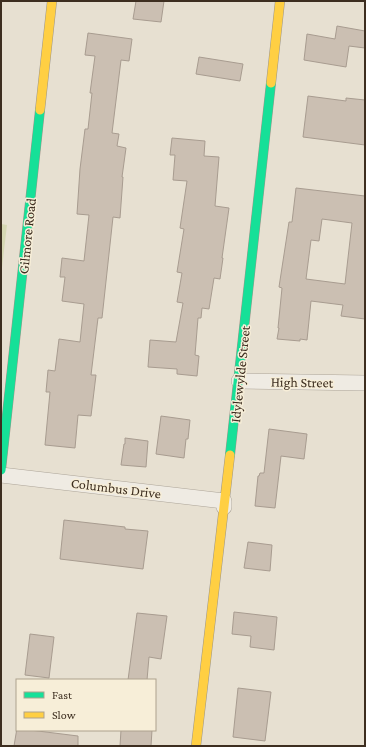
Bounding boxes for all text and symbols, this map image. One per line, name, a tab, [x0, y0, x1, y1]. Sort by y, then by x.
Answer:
street label: Gilmore Road	[15, 197, 39, 275]
street label: Idylewylde Street	[227, 324, 253, 423]
street label: High Street	[271, 373, 334, 391]
street label: Columbus Drive	[70, 475, 162, 501]
legend	[16, 679, 156, 731]
text: Fast	[52, 688, 73, 702]
text: Slow	[52, 708, 76, 722]

